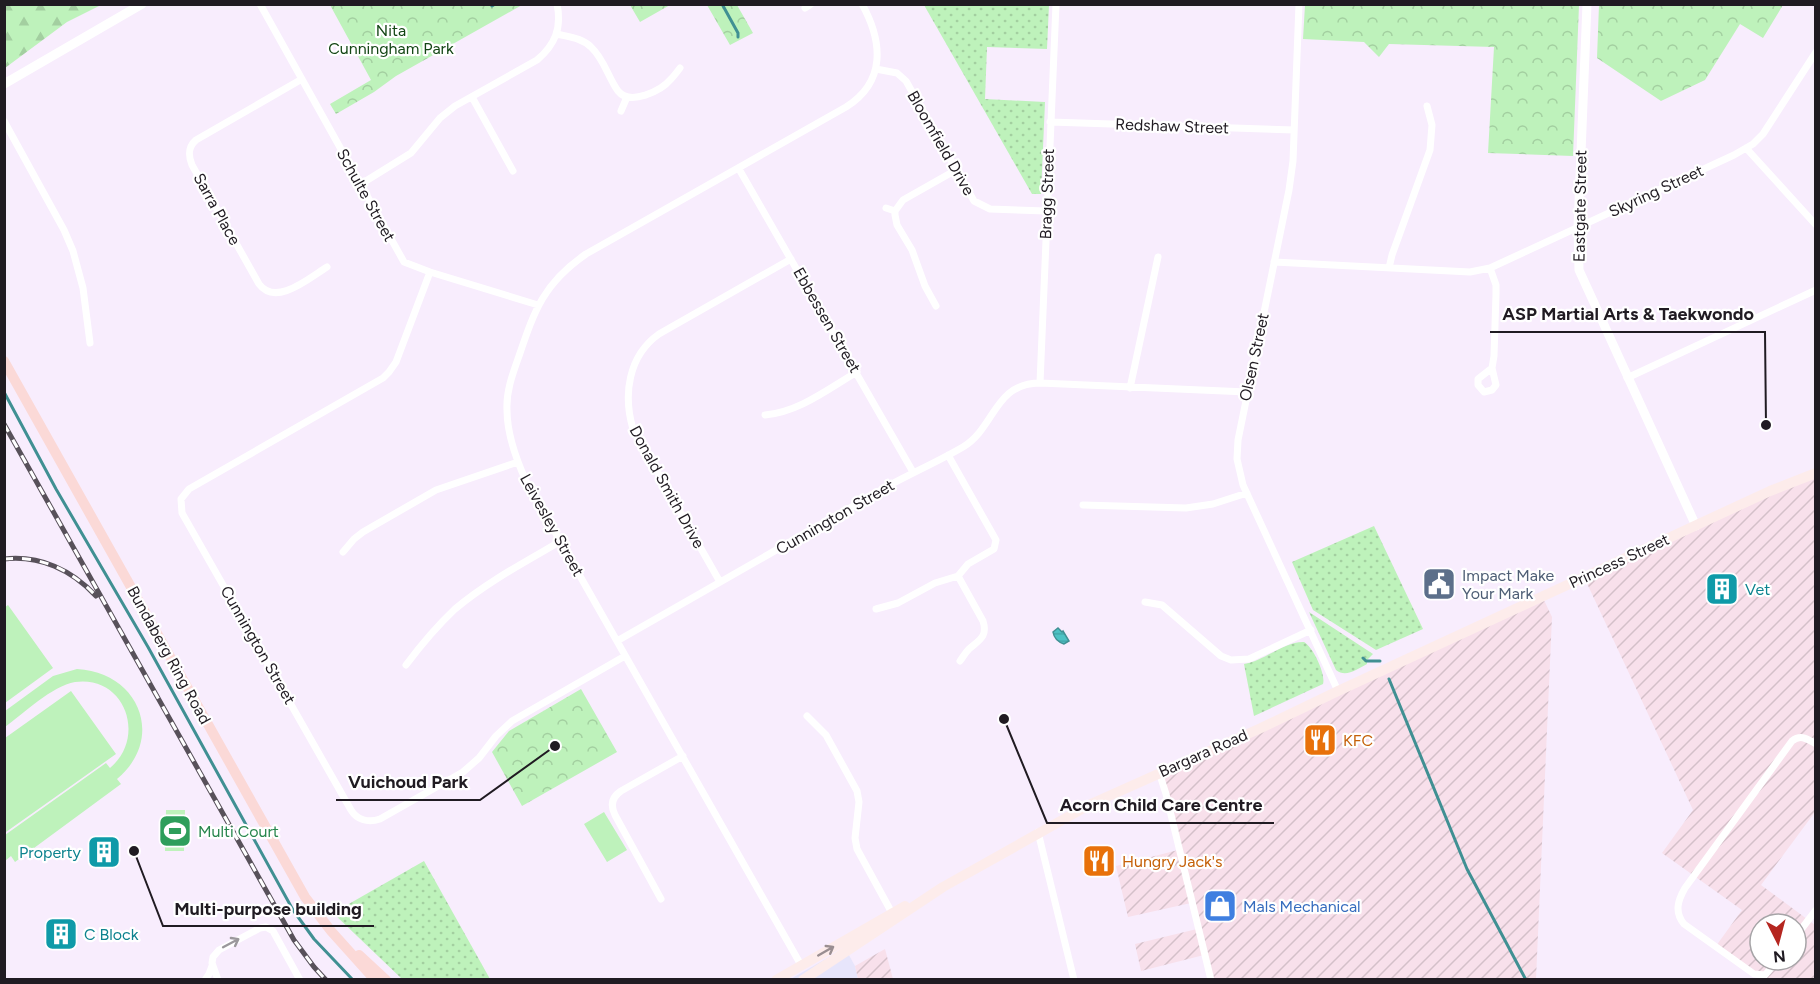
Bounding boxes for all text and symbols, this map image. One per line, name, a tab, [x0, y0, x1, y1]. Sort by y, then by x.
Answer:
park label: Nita Cunningham Park	[328, 21, 454, 58]
street label: Bloomfield Drive	[903, 87, 979, 199]
street label: Redshaw Street	[1115, 115, 1229, 137]
street label: Schulte Street	[333, 145, 399, 245]
street label: Bragg Street	[1036, 148, 1058, 240]
street label: Eastgate Street	[1570, 150, 1590, 262]
street label: Skyring Street	[1606, 161, 1706, 221]
street label: Sarra Place	[189, 170, 245, 248]
street label: Ebbessen Street	[789, 264, 865, 376]
callout: ASP Martial Arts & Taekwondo	[1490, 296, 1765, 332]
text: ASP Martial Arts & Taekwondo	[1502, 303, 1754, 325]
street label: Olsen Street	[1235, 311, 1273, 403]
street label: Donald Smith Drive	[625, 422, 709, 552]
street label: Leivesley Street	[516, 470, 588, 580]
street label: Cunnington Street	[773, 475, 897, 559]
street label: Princess Street	[1566, 530, 1672, 592]
public building icon: Impact Make Your Mark	[1421, 566, 1457, 602]
place label: Impact Make Your Mark	[1462, 566, 1555, 603]
building icon: Vet	[1704, 571, 1740, 607]
place label: Vet	[1745, 580, 1770, 599]
street label: Bundaberg Ring Road	[123, 583, 215, 727]
street label: Cunnington Street	[216, 583, 300, 707]
restaurant icon: KFC	[1302, 722, 1338, 758]
street label: Bargara Road	[1156, 725, 1250, 781]
place label: KFC	[1343, 731, 1373, 750]
callout: Vuichoud Park	[336, 764, 480, 800]
text: Vuichoud Park	[348, 771, 468, 793]
callout: Acorn Child Care Centre	[1047, 787, 1274, 823]
text: Acorn Child Care Centre	[1060, 794, 1262, 816]
sports icon: Multi Court	[157, 813, 193, 849]
place label: Multi Court	[198, 822, 279, 841]
building icon: Property	[86, 834, 122, 870]
place label: Property	[19, 843, 82, 862]
restaurant icon: Hungry Jack's	[1081, 843, 1117, 879]
place label: Hungry Jack's	[1122, 852, 1223, 871]
shop icon: Mals Mechanical	[1202, 888, 1238, 924]
callout: Multi-purpose building	[163, 890, 374, 926]
place label: Mals Mechanical	[1243, 897, 1361, 916]
text: Multi-purpose building	[174, 898, 362, 920]
north arrow	[1748, 912, 1808, 972]
building icon: C Block	[43, 916, 79, 952]
place label: C Block	[84, 925, 139, 944]
one-way arrow	[222, 937, 240, 948]
one-way arrow	[817, 944, 834, 956]
text: N	[1772, 946, 1787, 967]

